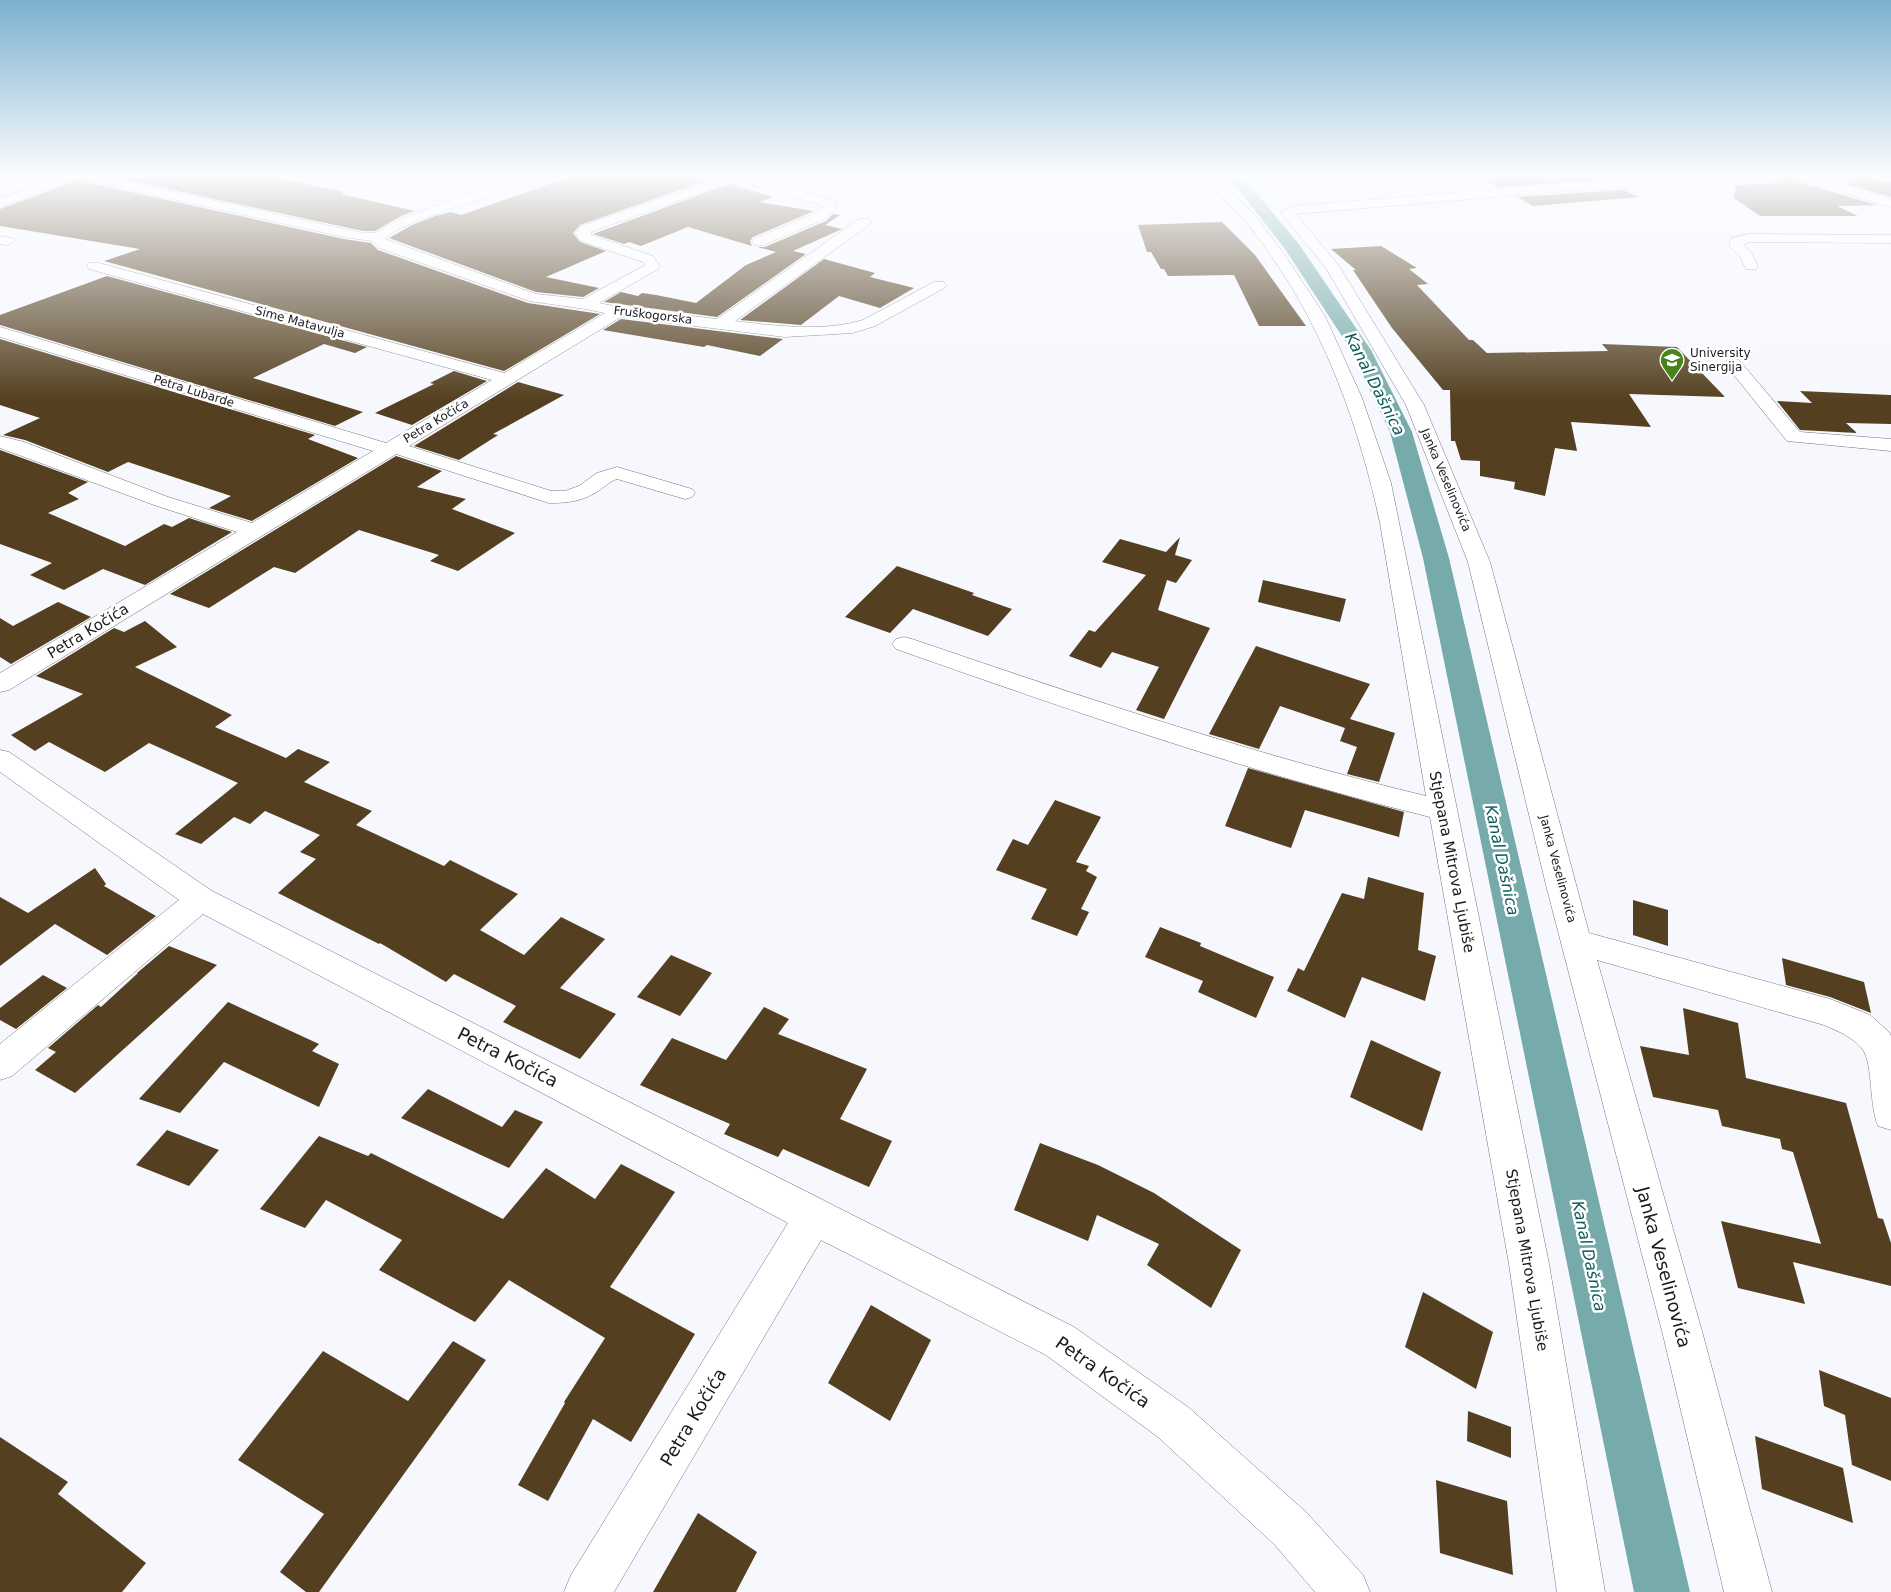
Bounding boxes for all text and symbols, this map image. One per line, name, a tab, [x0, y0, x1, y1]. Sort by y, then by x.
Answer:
street label: Sime Matavulja	[254, 303, 346, 341]
street label: Fruškogorska	[613, 303, 693, 327]
water label: Kanal Dašnica	[1341, 329, 1409, 439]
place label: University Sinergija	[1690, 346, 1751, 374]
school or university icon: University Sinergija	[1659, 347, 1685, 381]
street label: Petra Lubarde	[152, 372, 236, 410]
street label: Petra Kočića	[401, 396, 471, 446]
street label: Janka Veselinovića	[1418, 425, 1474, 534]
street label: Petra Kočića	[44, 600, 132, 662]
street label: Stjepana Mitrova Ljubiše	[1426, 770, 1478, 954]
water label: Kanal Dašnica	[1481, 803, 1523, 917]
street label: Janka Veselinovića	[1537, 813, 1579, 924]
street label: Petra Kočića	[454, 1023, 562, 1091]
street label: Stjepana Mitrova Ljubiše	[1502, 1168, 1552, 1352]
street label: Janka Veselinovića	[1632, 1183, 1696, 1350]
water label: Kanal Dašnica	[1568, 1199, 1610, 1313]
street label: Petra Kočića	[1052, 1332, 1154, 1412]
street label: Petra Kočića	[656, 1364, 730, 1470]

